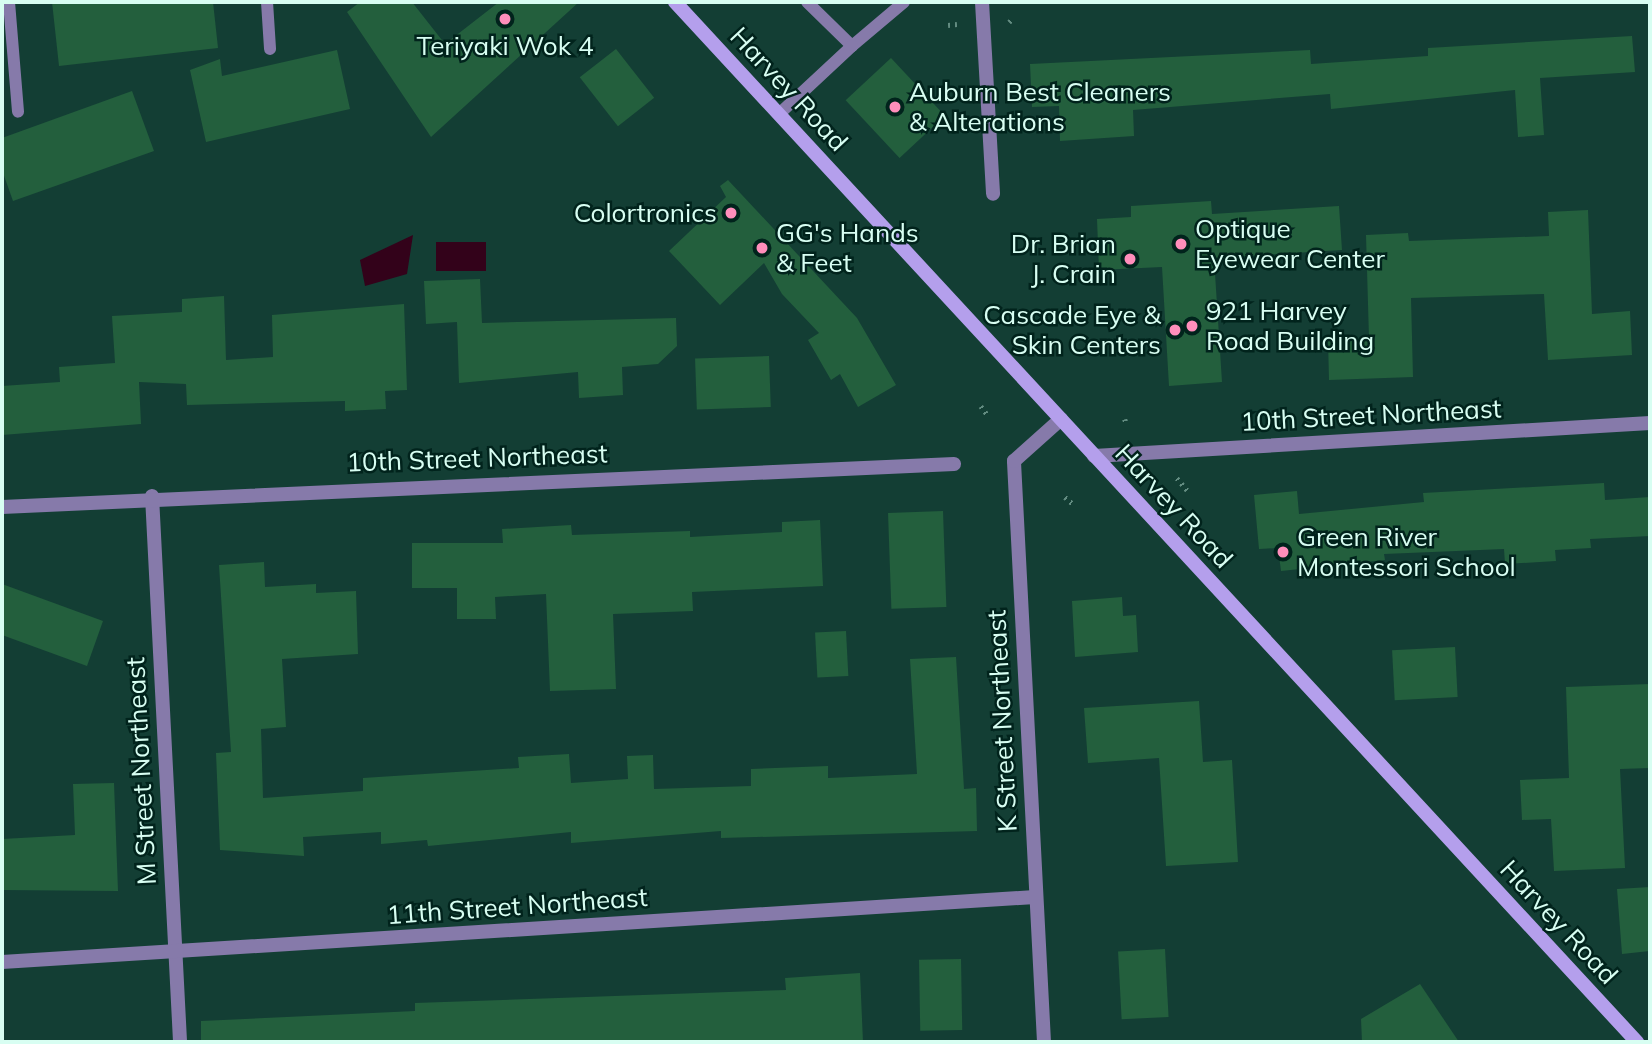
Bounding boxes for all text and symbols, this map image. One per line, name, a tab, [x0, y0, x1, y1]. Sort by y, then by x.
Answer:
marker: Teriyaki Wok 4	[497, 11, 513, 27]
street label: Harvey Road	[724, 21, 854, 157]
place label: Teriyaki Wok 4	[416, 30, 594, 62]
place label: Auburn Best Cleaners & Alterations	[909, 76, 1171, 138]
marker: Auburn Best Cleaners & Alterations	[887, 99, 903, 115]
place label: Colortronics	[574, 197, 717, 229]
marker: Colortronics	[723, 205, 739, 221]
place label: Optique Eyewear Center	[1195, 213, 1385, 274]
place label: GG's Hands & Feet	[776, 217, 919, 278]
place label: Dr. Brian J. Crain	[1011, 228, 1116, 290]
marker: Optique Eyewear Center	[1173, 236, 1189, 252]
marker: GG's Hands & Feet	[754, 240, 770, 256]
marker: Dr. Brian J. Crain	[1122, 251, 1138, 267]
place label: 921 Harvey Road Building	[1206, 295, 1374, 356]
place label: Cascade Eye & Skin Centers	[983, 299, 1161, 360]
marker: 921 Harvey Road Building	[1184, 318, 1200, 334]
marker: Cascade Eye & Skin Centers	[1167, 322, 1183, 338]
street label: 10th Street Northeast	[1240, 393, 1502, 437]
street label: 10th Street Northeast	[346, 438, 608, 478]
street label: Harvey Road	[1109, 438, 1239, 574]
place label: Green River Montessori School	[1297, 521, 1516, 582]
marker: Green River Montessori School	[1275, 544, 1291, 560]
street label: K Street Northeast	[981, 609, 1023, 833]
street label: M Street Northeast	[119, 656, 163, 886]
street label: Harvey Road	[1494, 854, 1624, 990]
street label: 11th Street Northeast	[386, 881, 648, 931]

